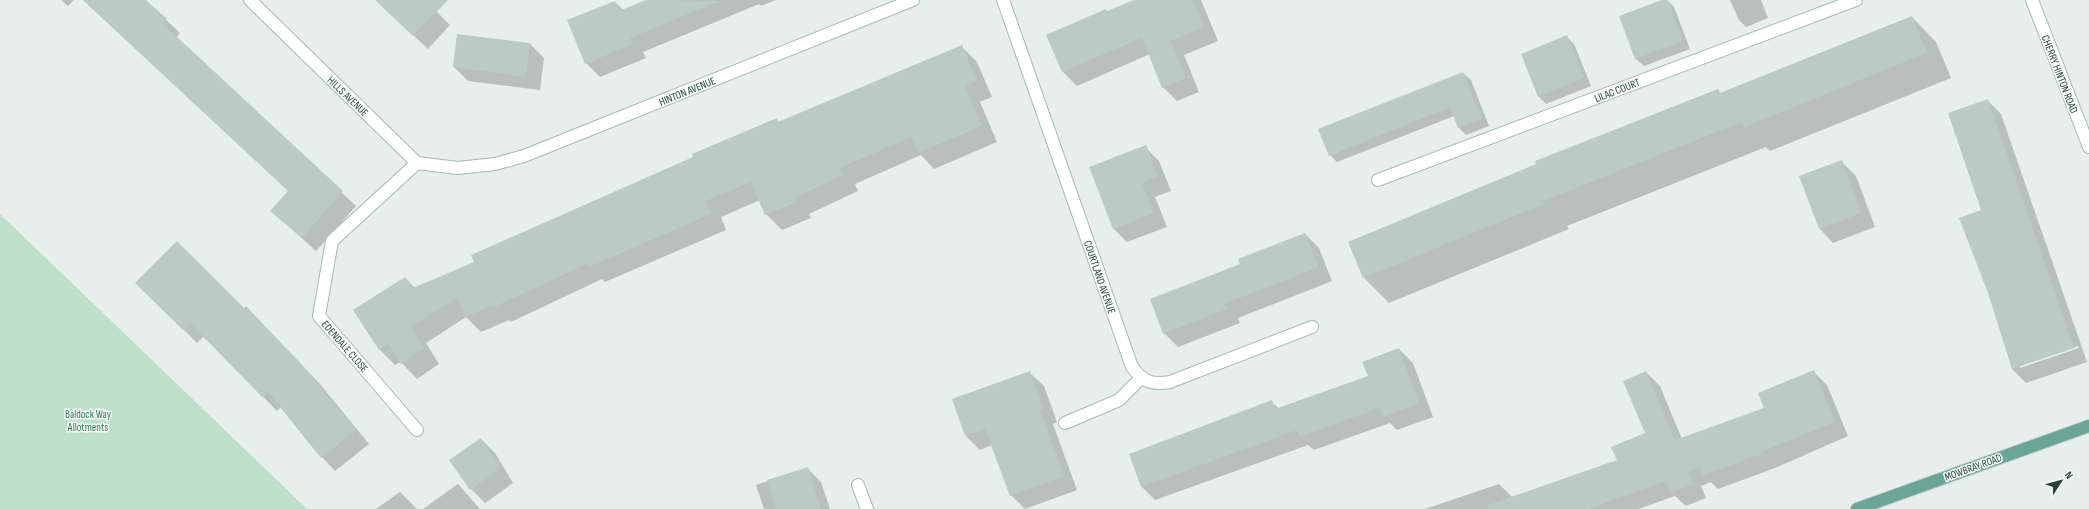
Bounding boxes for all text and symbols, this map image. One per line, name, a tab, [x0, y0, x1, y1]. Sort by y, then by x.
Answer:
street label: CHERRY HINTON ROAD	[2039, 33, 2080, 115]
street label: HILLS AVENUE	[324, 74, 371, 119]
street label: HINTON AVENUE	[657, 74, 717, 109]
street label: LILAC COURT	[1593, 76, 1642, 105]
street label: COURTLAND AVENUE	[1081, 239, 1118, 316]
street label: EDENDALE CLOSE	[319, 318, 371, 375]
park label: Baldock Way Allotments	[65, 408, 112, 434]
street label: MOWBRAY ROAD	[1943, 451, 2004, 484]
north arrow	[2041, 461, 2081, 501]
text: N	[2062, 469, 2076, 482]

